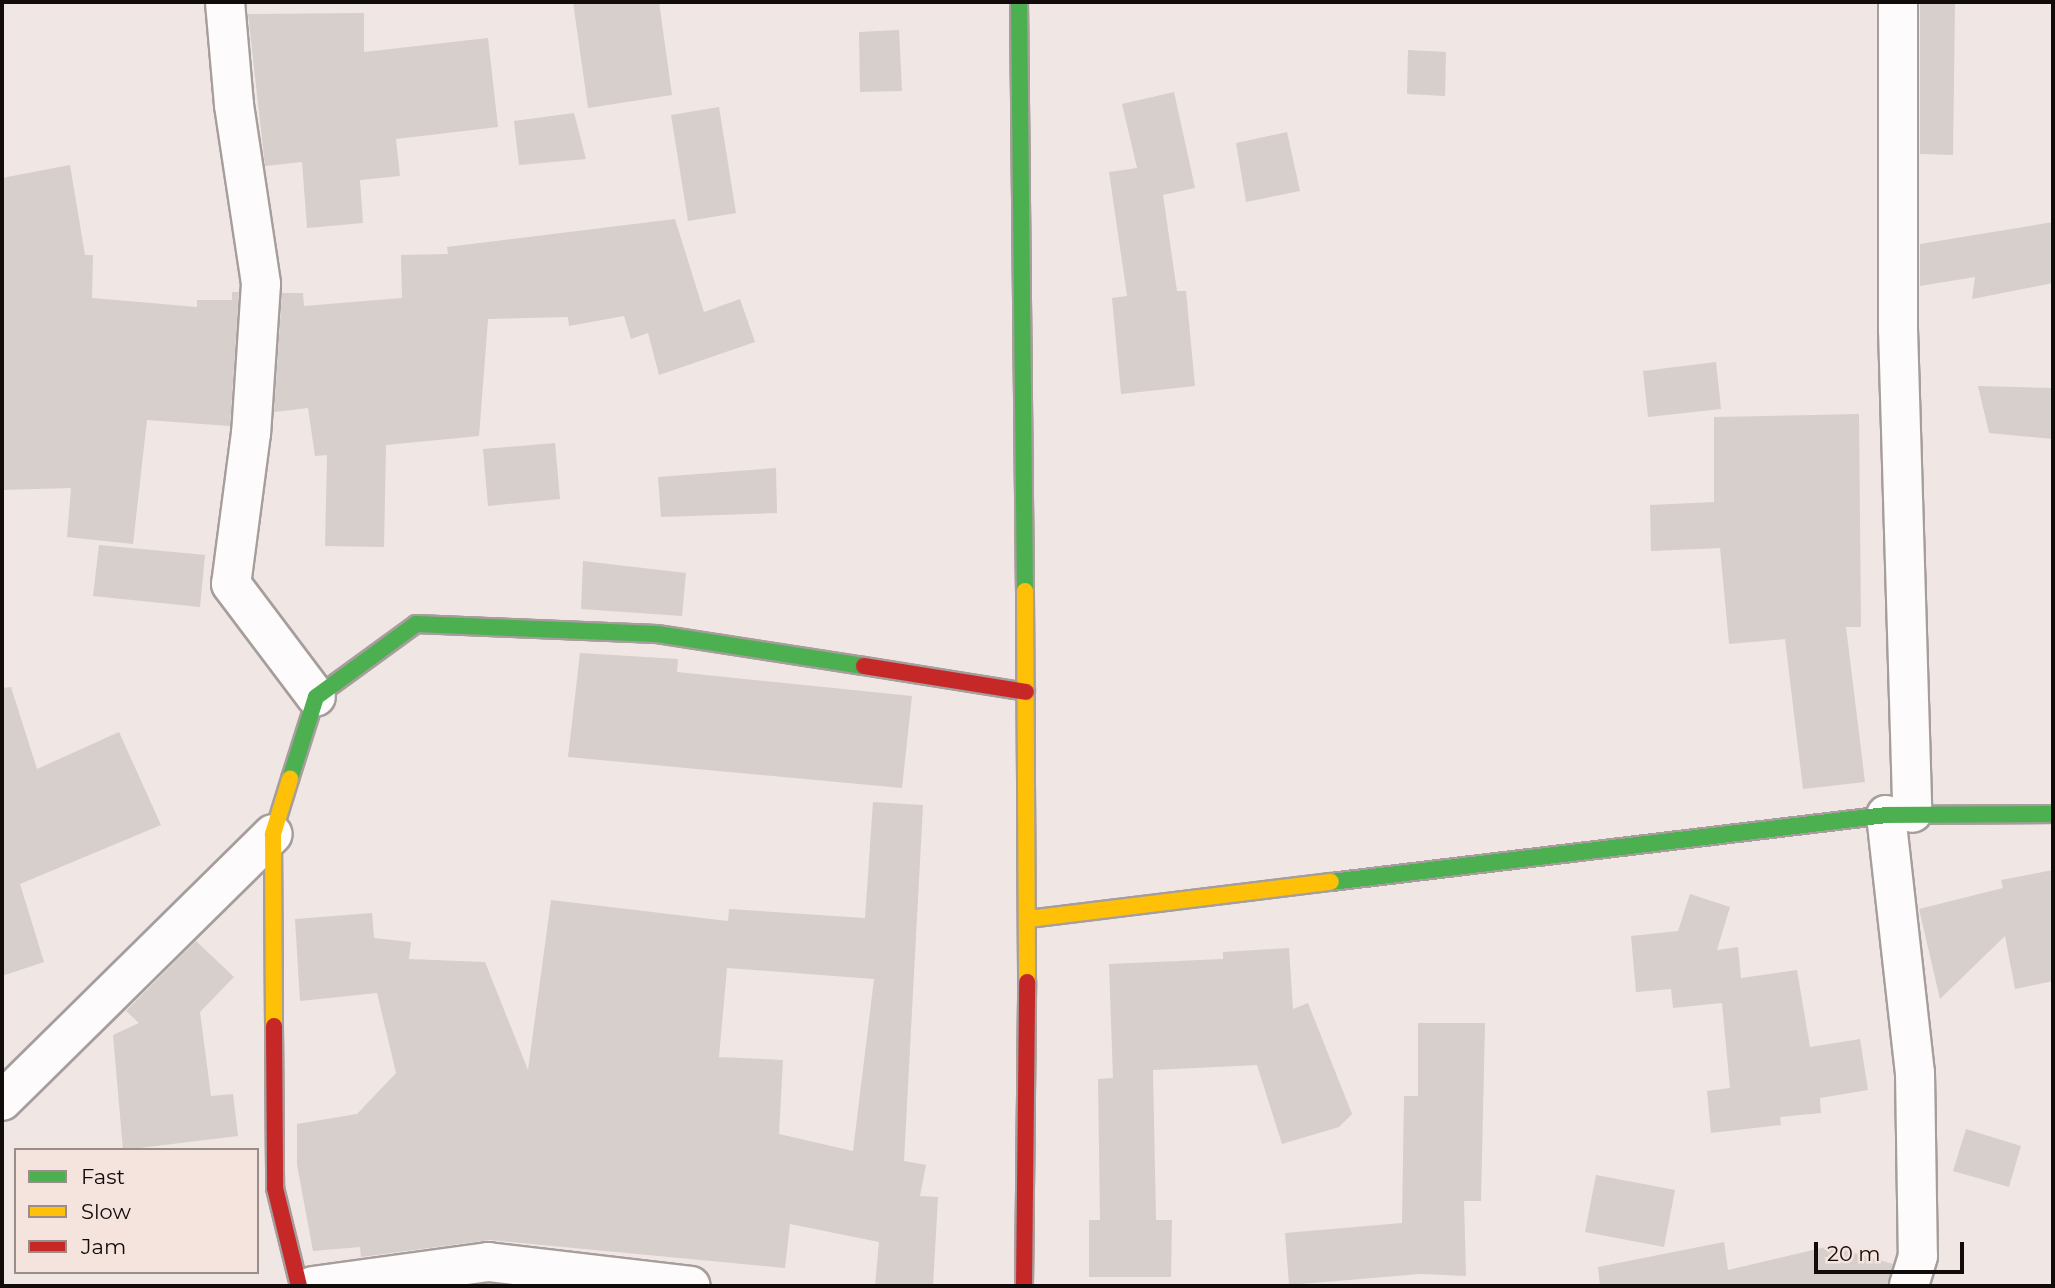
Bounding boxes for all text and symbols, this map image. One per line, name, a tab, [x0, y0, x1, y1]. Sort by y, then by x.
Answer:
legend	[14, 1148, 259, 1274]
text: Fast	[81, 1164, 125, 1189]
text: Slow	[81, 1199, 131, 1224]
scale bar	[1817, 1228, 1968, 1272]
text: Jam	[81, 1234, 126, 1259]
text: 20 m	[1827, 1241, 1881, 1266]

